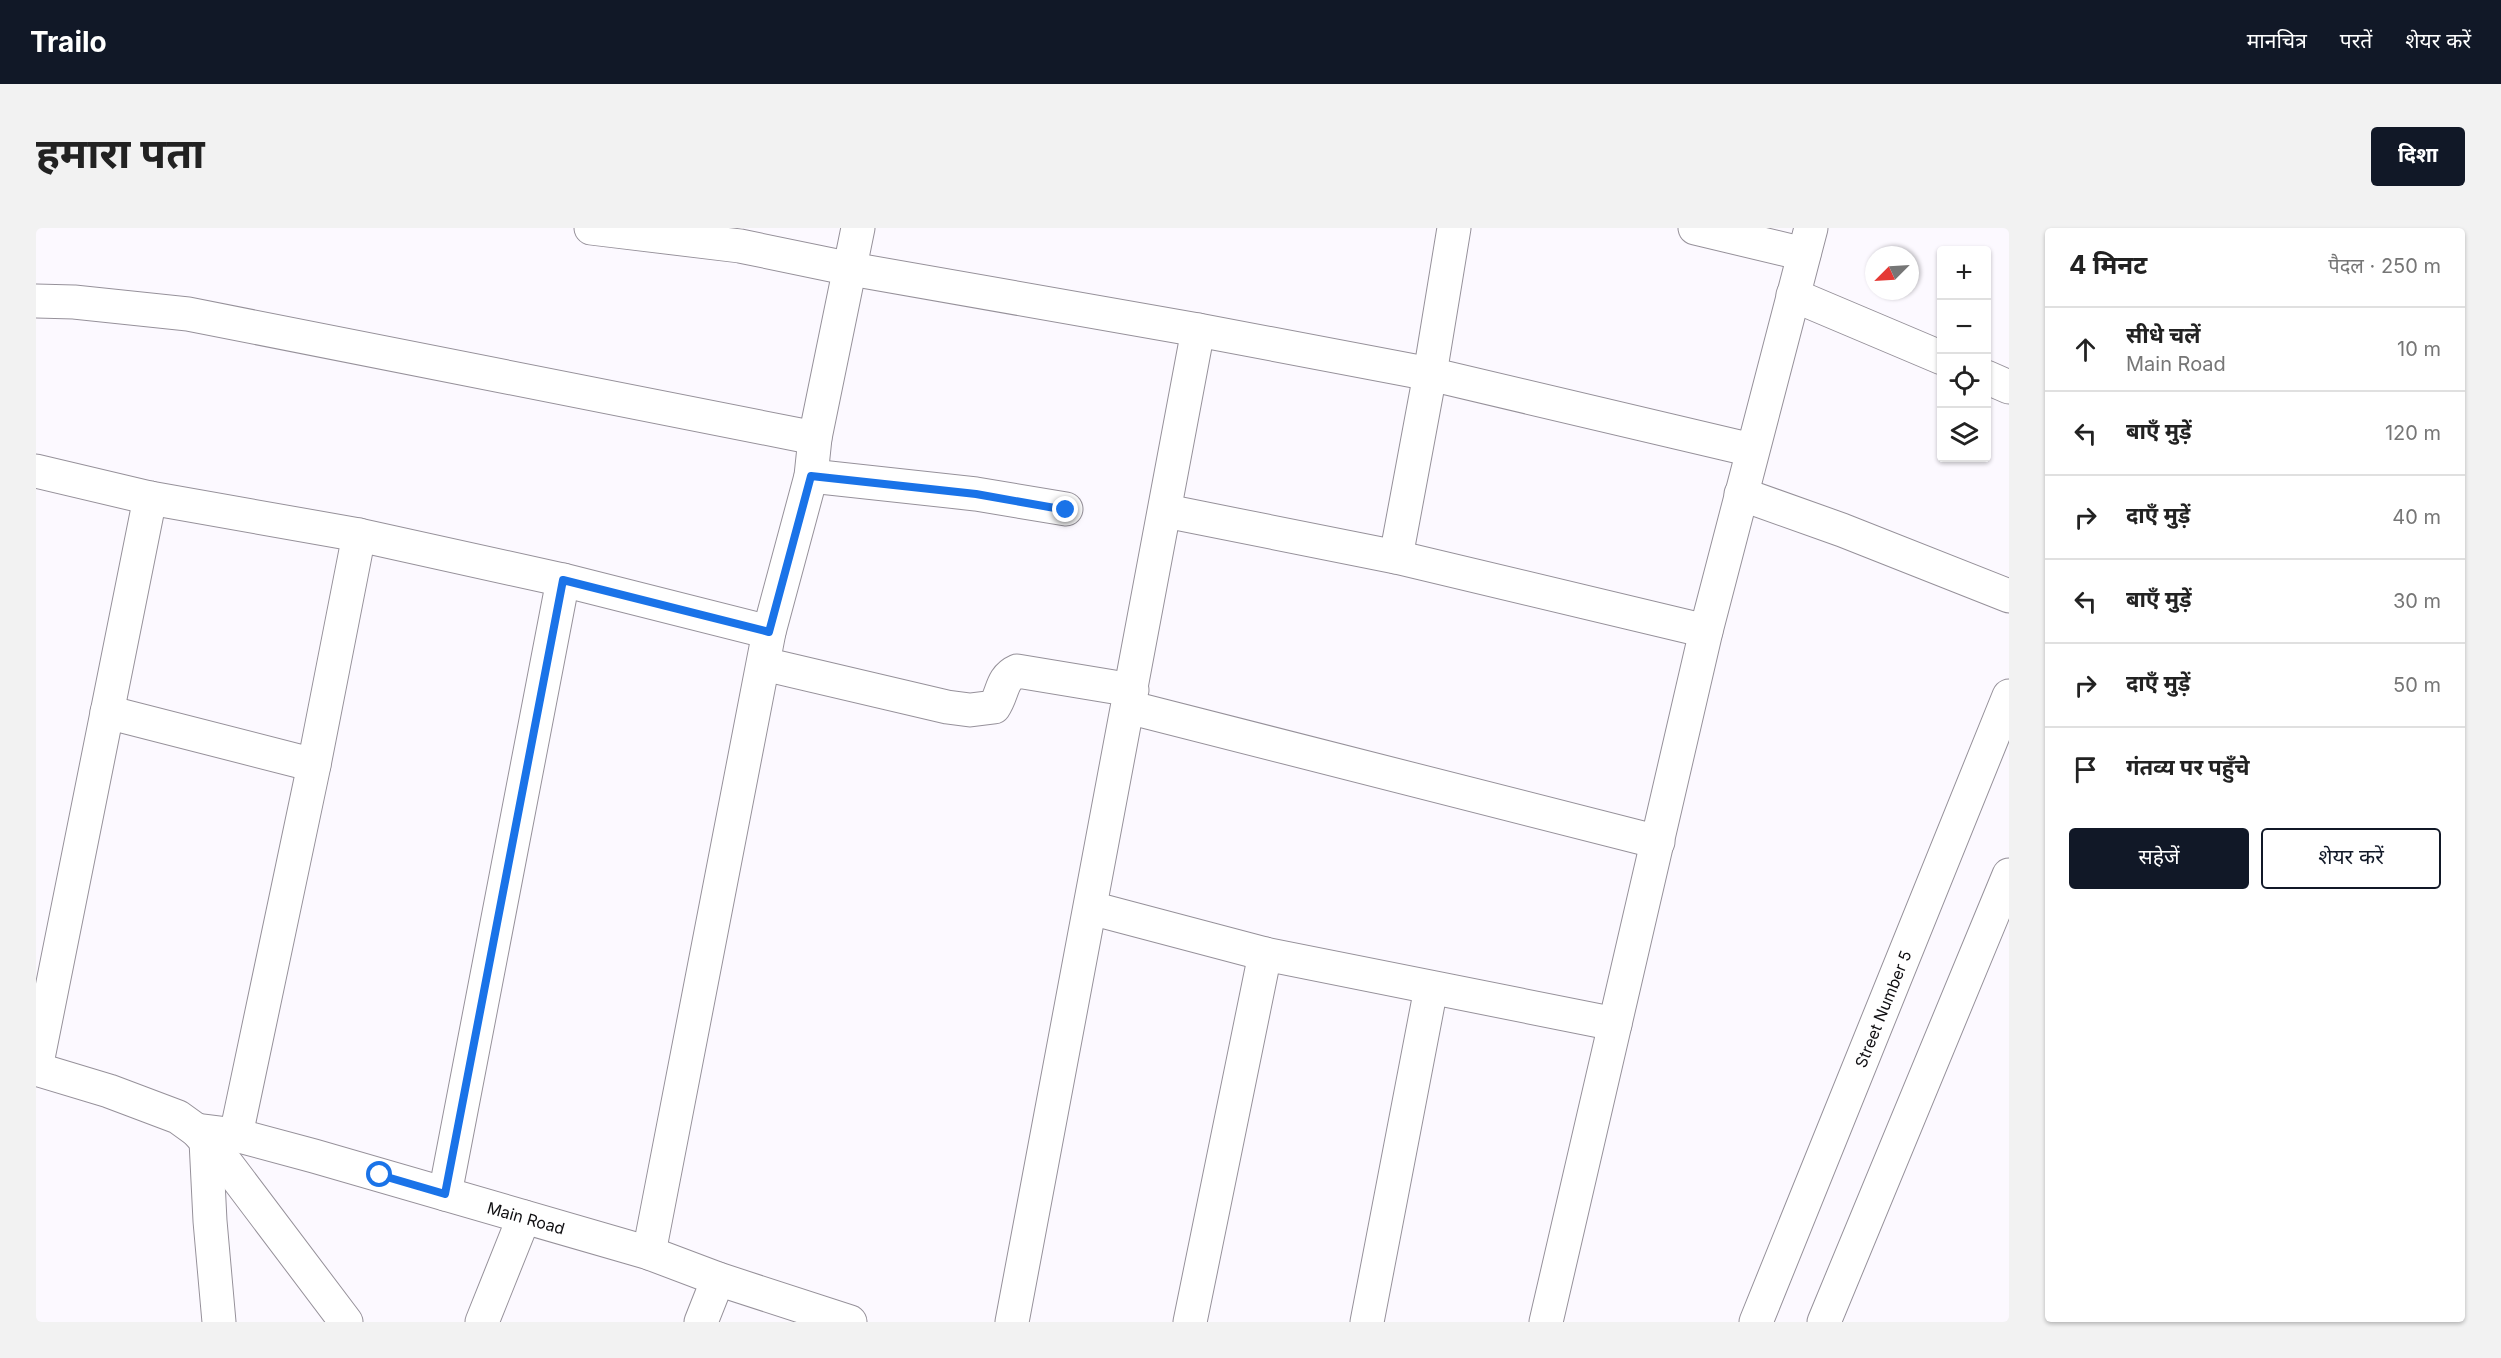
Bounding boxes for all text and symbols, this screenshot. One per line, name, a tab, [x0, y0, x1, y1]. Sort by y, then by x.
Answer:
text: Trailo	[30, 25, 107, 59]
text: मानचित्र	[2247, 28, 2307, 53]
text: परतें	[2340, 28, 2372, 53]
text: शेयर करें	[2405, 28, 2471, 53]
text: हमारा पता	[36, 127, 205, 178]
button: दिशा	[2371, 127, 2465, 186]
north arrow	[1865, 246, 1919, 300]
map controls	[1937, 246, 1991, 462]
button: +	[1937, 246, 1991, 300]
text: 4 मिनट	[2069, 249, 2147, 280]
text: पैदल · 250 m	[2328, 254, 2441, 278]
button: −	[1937, 300, 1991, 354]
text: सीधे चलें	[2126, 322, 2201, 348]
icon: ahead	[2069, 333, 2102, 366]
text: 10 m	[2397, 337, 2441, 361]
text: Main Road	[2126, 352, 2226, 376]
button: locate	[1937, 354, 1991, 408]
button: layers	[1937, 408, 1991, 462]
icon: left	[2069, 417, 2102, 450]
text: बाएँ मुड़ें	[2126, 418, 2192, 444]
text: 120 m	[2385, 421, 2441, 445]
route end	[1052, 496, 1078, 522]
icon: right	[2069, 501, 2102, 534]
text: दाएँ मुड़ें	[2126, 502, 2190, 528]
text: 40 m	[2392, 505, 2441, 529]
icon: left	[2069, 585, 2102, 618]
text: बाएँ मुड़ें	[2126, 586, 2192, 612]
text: 30 m	[2393, 589, 2441, 613]
icon: right	[2069, 669, 2102, 702]
text: दाएँ मुड़ें	[2126, 670, 2190, 696]
text: 50 m	[2393, 673, 2441, 697]
icon: arrive	[2069, 753, 2102, 786]
text: गंतव्य पर पहुँचे	[2126, 754, 2250, 780]
button: सहेजें	[2069, 828, 2249, 889]
button: शेयर करें	[2261, 828, 2441, 889]
street label: Street Number 5	[1850, 948, 1916, 1070]
route start	[366, 1161, 392, 1187]
street label: Main Road	[485, 1197, 567, 1239]

